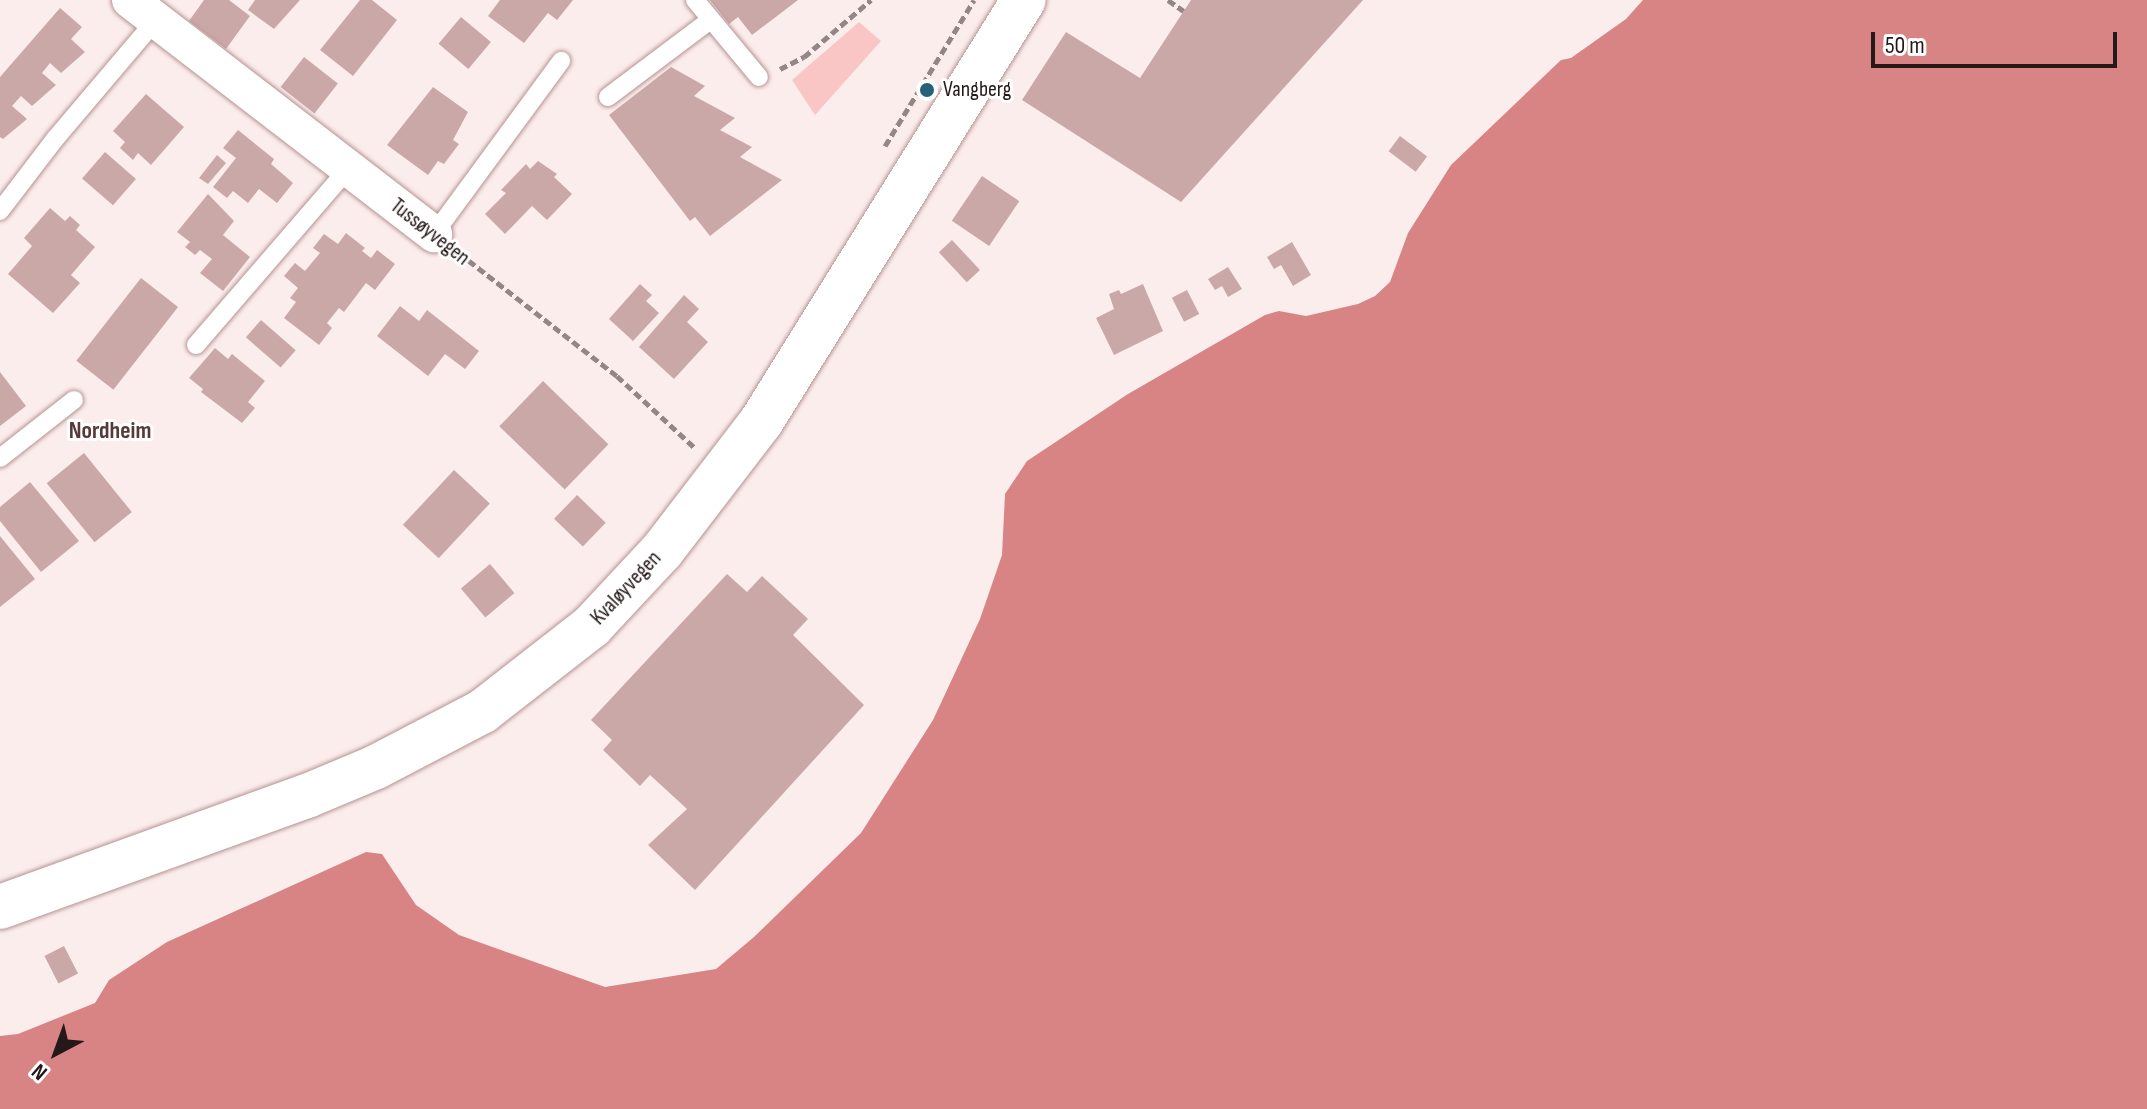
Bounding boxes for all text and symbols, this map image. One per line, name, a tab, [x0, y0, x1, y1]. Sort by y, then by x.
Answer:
scale bar	[1875, 16, 2121, 66]
text: 50 m	[1885, 31, 1925, 60]
place label: Vangberg	[943, 77, 1011, 103]
marker: Vangberg	[918, 81, 936, 99]
street label: Tussøyvegen	[385, 193, 475, 271]
district label: Nordheim	[69, 417, 151, 445]
street label: Kvaløyvegen	[585, 545, 667, 631]
north arrow	[16, 1013, 96, 1093]
text: N	[27, 1057, 53, 1086]

